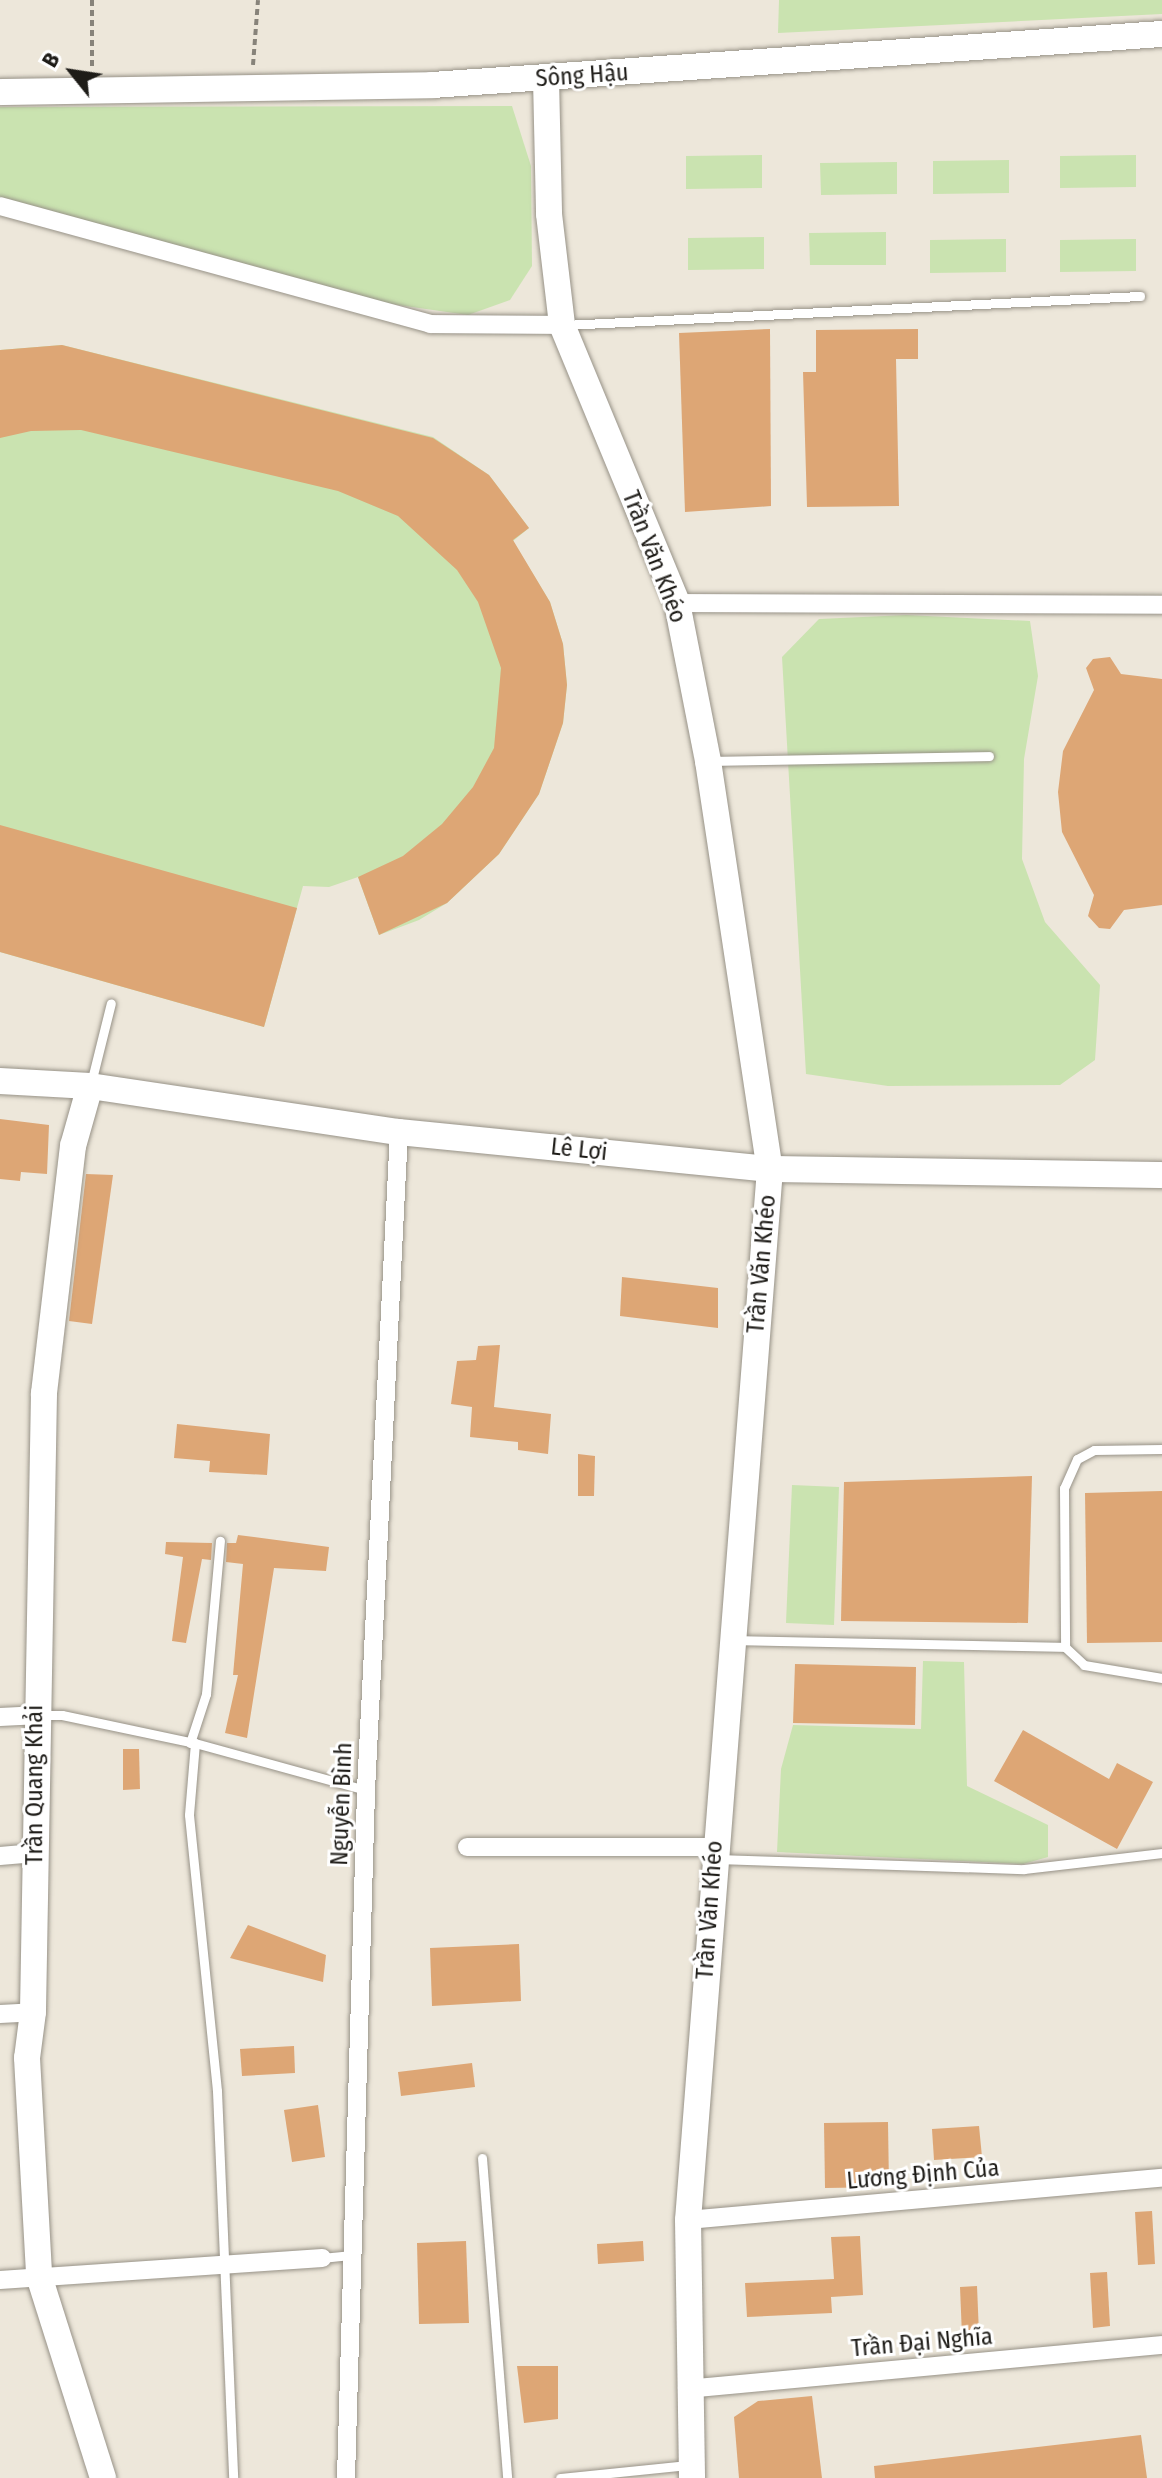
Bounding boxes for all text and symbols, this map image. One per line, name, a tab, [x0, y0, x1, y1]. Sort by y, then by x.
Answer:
north arrow	[32, 32, 112, 112]
text: B	[36, 48, 66, 72]
street label: Sông Hậu	[535, 58, 629, 94]
street label: Trần Văn Khéo	[616, 487, 692, 627]
street label: Lê Lợi	[549, 1133, 609, 1167]
street label: Trần Văn Khéo	[742, 1193, 782, 1335]
street label: Trần Quang Khải	[21, 1705, 49, 1865]
street label: Nguyễn Bình	[325, 1742, 359, 1866]
street label: Trần Văn Khéo	[691, 1840, 729, 1980]
street label: Lương Định Của	[846, 2154, 1000, 2196]
street label: Trần Đại Nghĩa	[850, 2322, 994, 2364]

